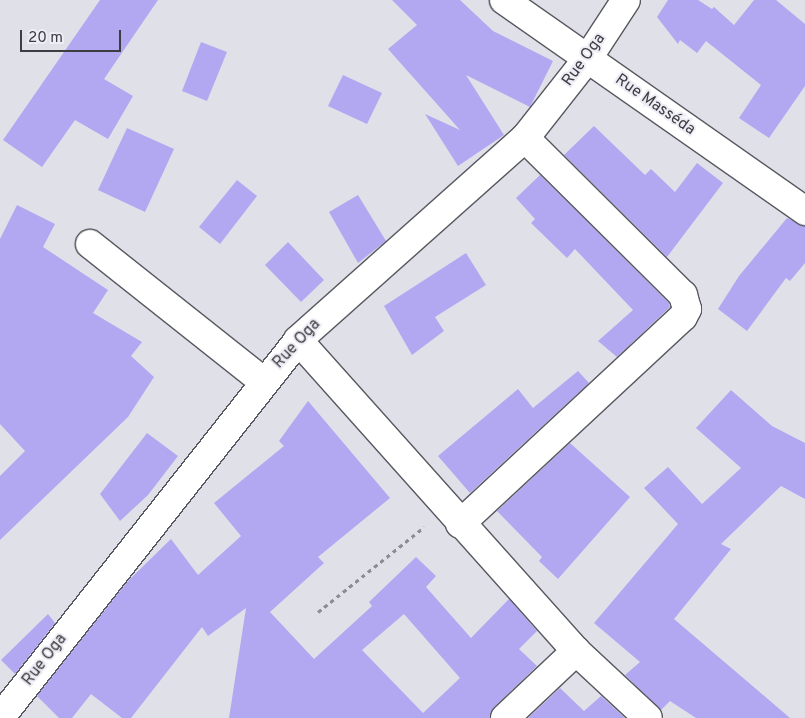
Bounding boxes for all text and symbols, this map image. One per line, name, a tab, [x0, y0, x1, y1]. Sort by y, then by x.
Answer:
scale bar	[22, 20, 124, 52]
text: 20 m	[28, 29, 63, 48]
street label: Rue Oga	[558, 30, 610, 90]
street label: Rue Masséda	[611, 70, 699, 140]
street label: Rue Oga	[269, 315, 325, 373]
street label: Rue Oga	[19, 630, 71, 690]

